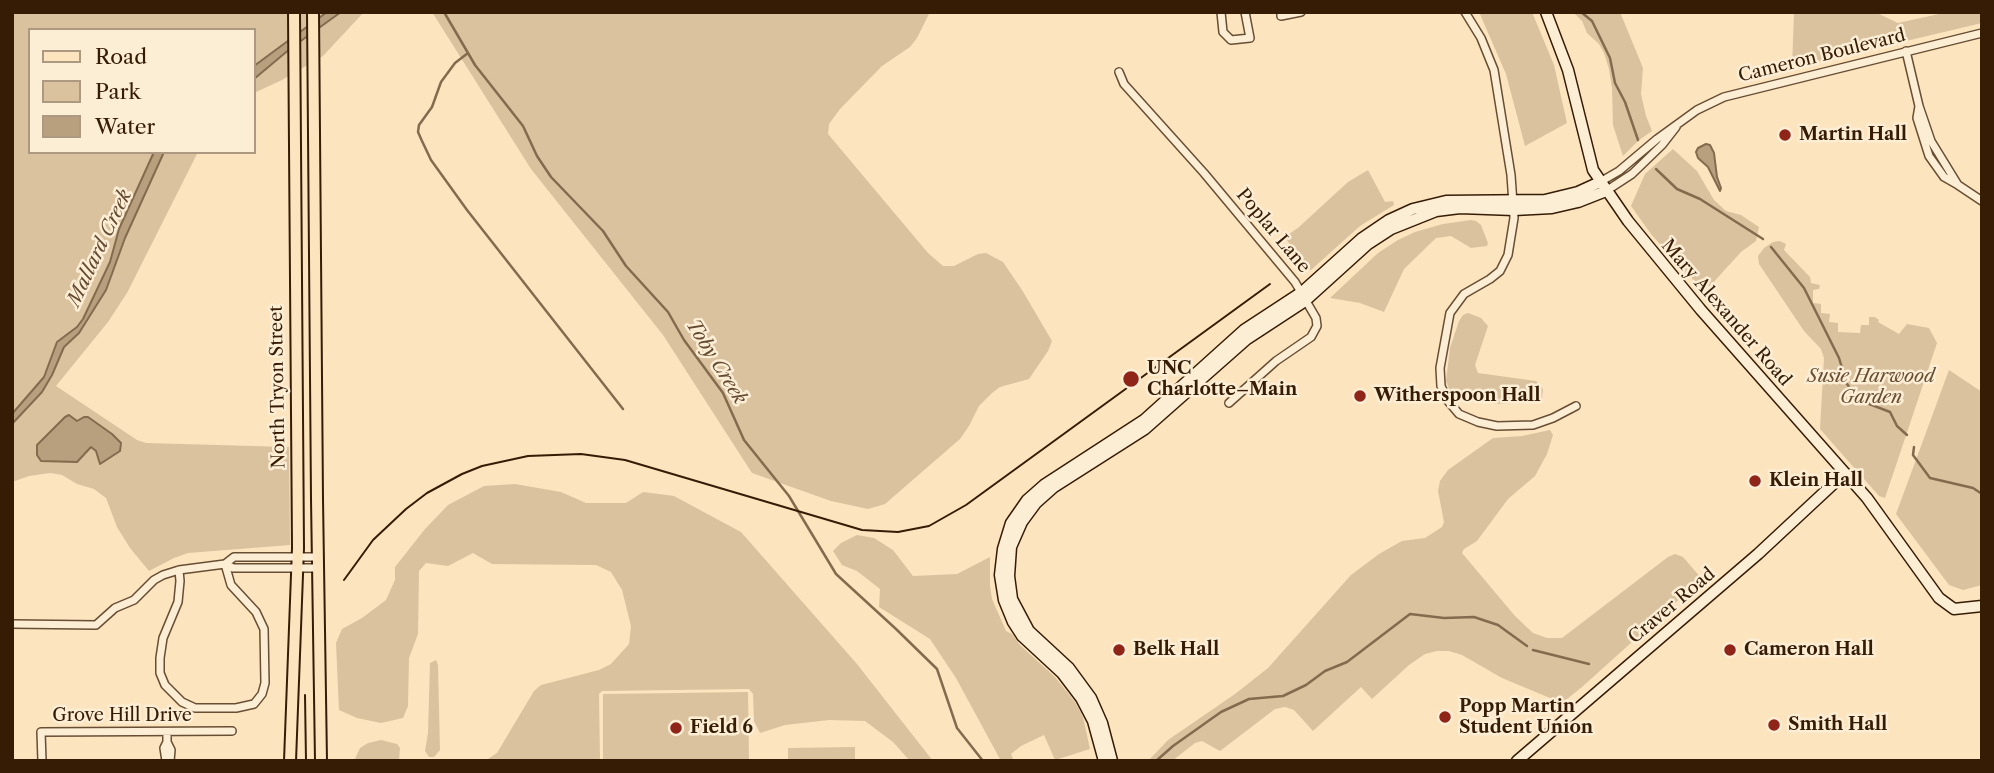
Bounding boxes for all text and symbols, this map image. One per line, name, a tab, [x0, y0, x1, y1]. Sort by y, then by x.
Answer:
street label: Cameron Boulevard	[1736, 25, 1908, 87]
legend	[28, 28, 256, 154]
text: Road	[95, 44, 147, 69]
text: Park	[95, 79, 141, 104]
text: Water	[95, 114, 155, 139]
place label: Martin Hall	[1799, 124, 1907, 146]
marker: Martin Hall	[1777, 127, 1793, 143]
street label: Poplar Lane	[1231, 184, 1315, 278]
water label: Mallard Creek	[63, 186, 137, 310]
street label: Mary Alexander Road	[1656, 235, 1796, 391]
street label: North Tryon Street	[266, 305, 290, 469]
water label: Toby Creek	[681, 315, 751, 409]
place label: UNC Charlotte–Main	[1147, 358, 1297, 400]
park label: Susie Harwood Garden	[1807, 366, 1935, 408]
marker: UNC Charlotte–Main	[1121, 369, 1141, 389]
place label: Witherspoon Hall	[1374, 385, 1541, 407]
marker: Witherspoon Hall	[1352, 388, 1368, 404]
place label: Klein Hall	[1769, 470, 1863, 492]
marker: Klein Hall	[1747, 473, 1763, 489]
street label: Craver Road	[1624, 563, 1720, 649]
place label: Belk Hall	[1133, 639, 1219, 661]
place label: Cameron Hall	[1744, 639, 1874, 661]
marker: Belk Hall	[1111, 642, 1127, 658]
marker: Cameron Hall	[1722, 642, 1738, 658]
place label: Popp Martin Student Union	[1459, 696, 1593, 738]
street label: Grove Hill Drive	[52, 705, 192, 727]
marker: Popp Martin Student Union	[1437, 709, 1453, 725]
place label: Smith Hall	[1788, 714, 1887, 736]
place label: Field 6	[690, 717, 753, 739]
marker: Smith Hall	[1766, 717, 1782, 733]
marker: Field 6	[668, 720, 684, 736]

